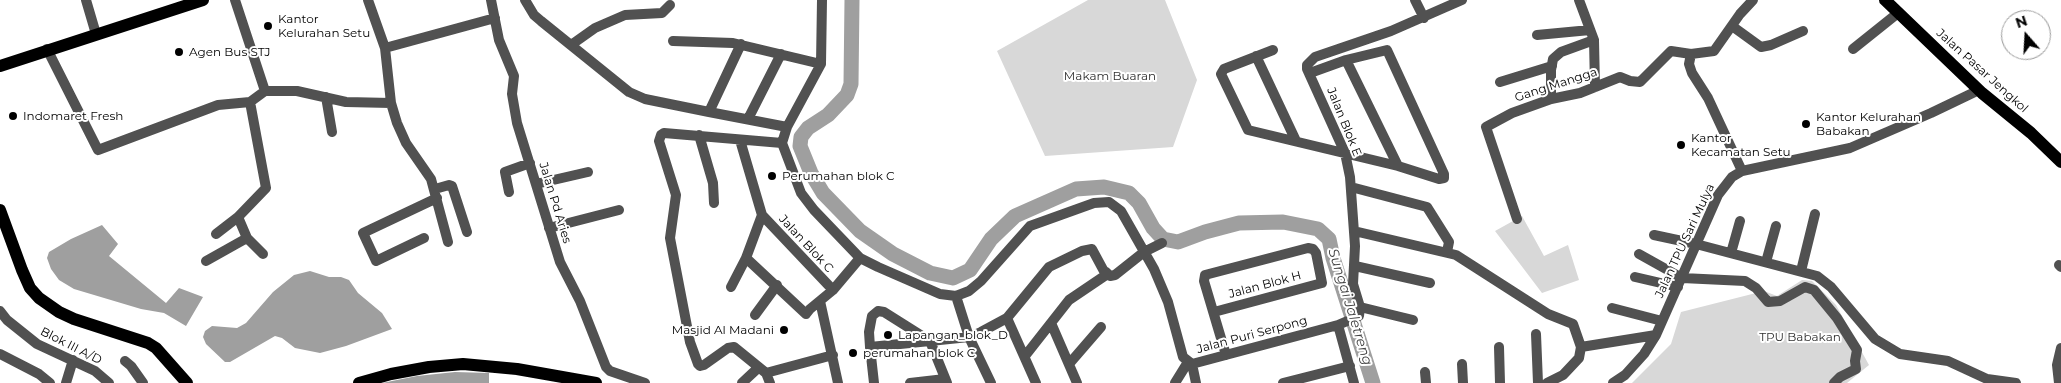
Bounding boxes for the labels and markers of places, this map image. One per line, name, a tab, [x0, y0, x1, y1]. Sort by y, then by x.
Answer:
place label: Kantor Kelurahan Setu	[278, 12, 370, 40]
marker: Kantor Kelurahan Setu	[262, 20, 274, 32]
place label: Agen Bus STJ	[189, 45, 270, 59]
marker: Agen Bus STJ	[173, 46, 185, 58]
place label: Indomaret Fresh	[23, 109, 123, 123]
marker: Indomaret Fresh	[7, 110, 19, 122]
place label: Kantor Kelurahan Babakan	[1816, 110, 1921, 138]
marker: Kantor Kelurahan Babakan	[1800, 118, 1812, 130]
place label: Kantor Kecamatan Setu	[1691, 131, 1791, 159]
marker: Kantor Kecamatan Setu	[1675, 139, 1687, 151]
place label: Perumahan blok C	[782, 169, 895, 183]
marker: Perumahan blok C	[766, 170, 778, 182]
place label: Masjid Al Madani	[672, 323, 774, 337]
marker: Masjid Al Madani	[778, 324, 790, 336]
place label: Lapangan_blok_D	[898, 328, 1008, 342]
marker: Lapangan_blok_D	[882, 329, 894, 341]
place label: perumahan blok C	[863, 346, 975, 360]
marker: perumahan blok C	[847, 347, 859, 359]

